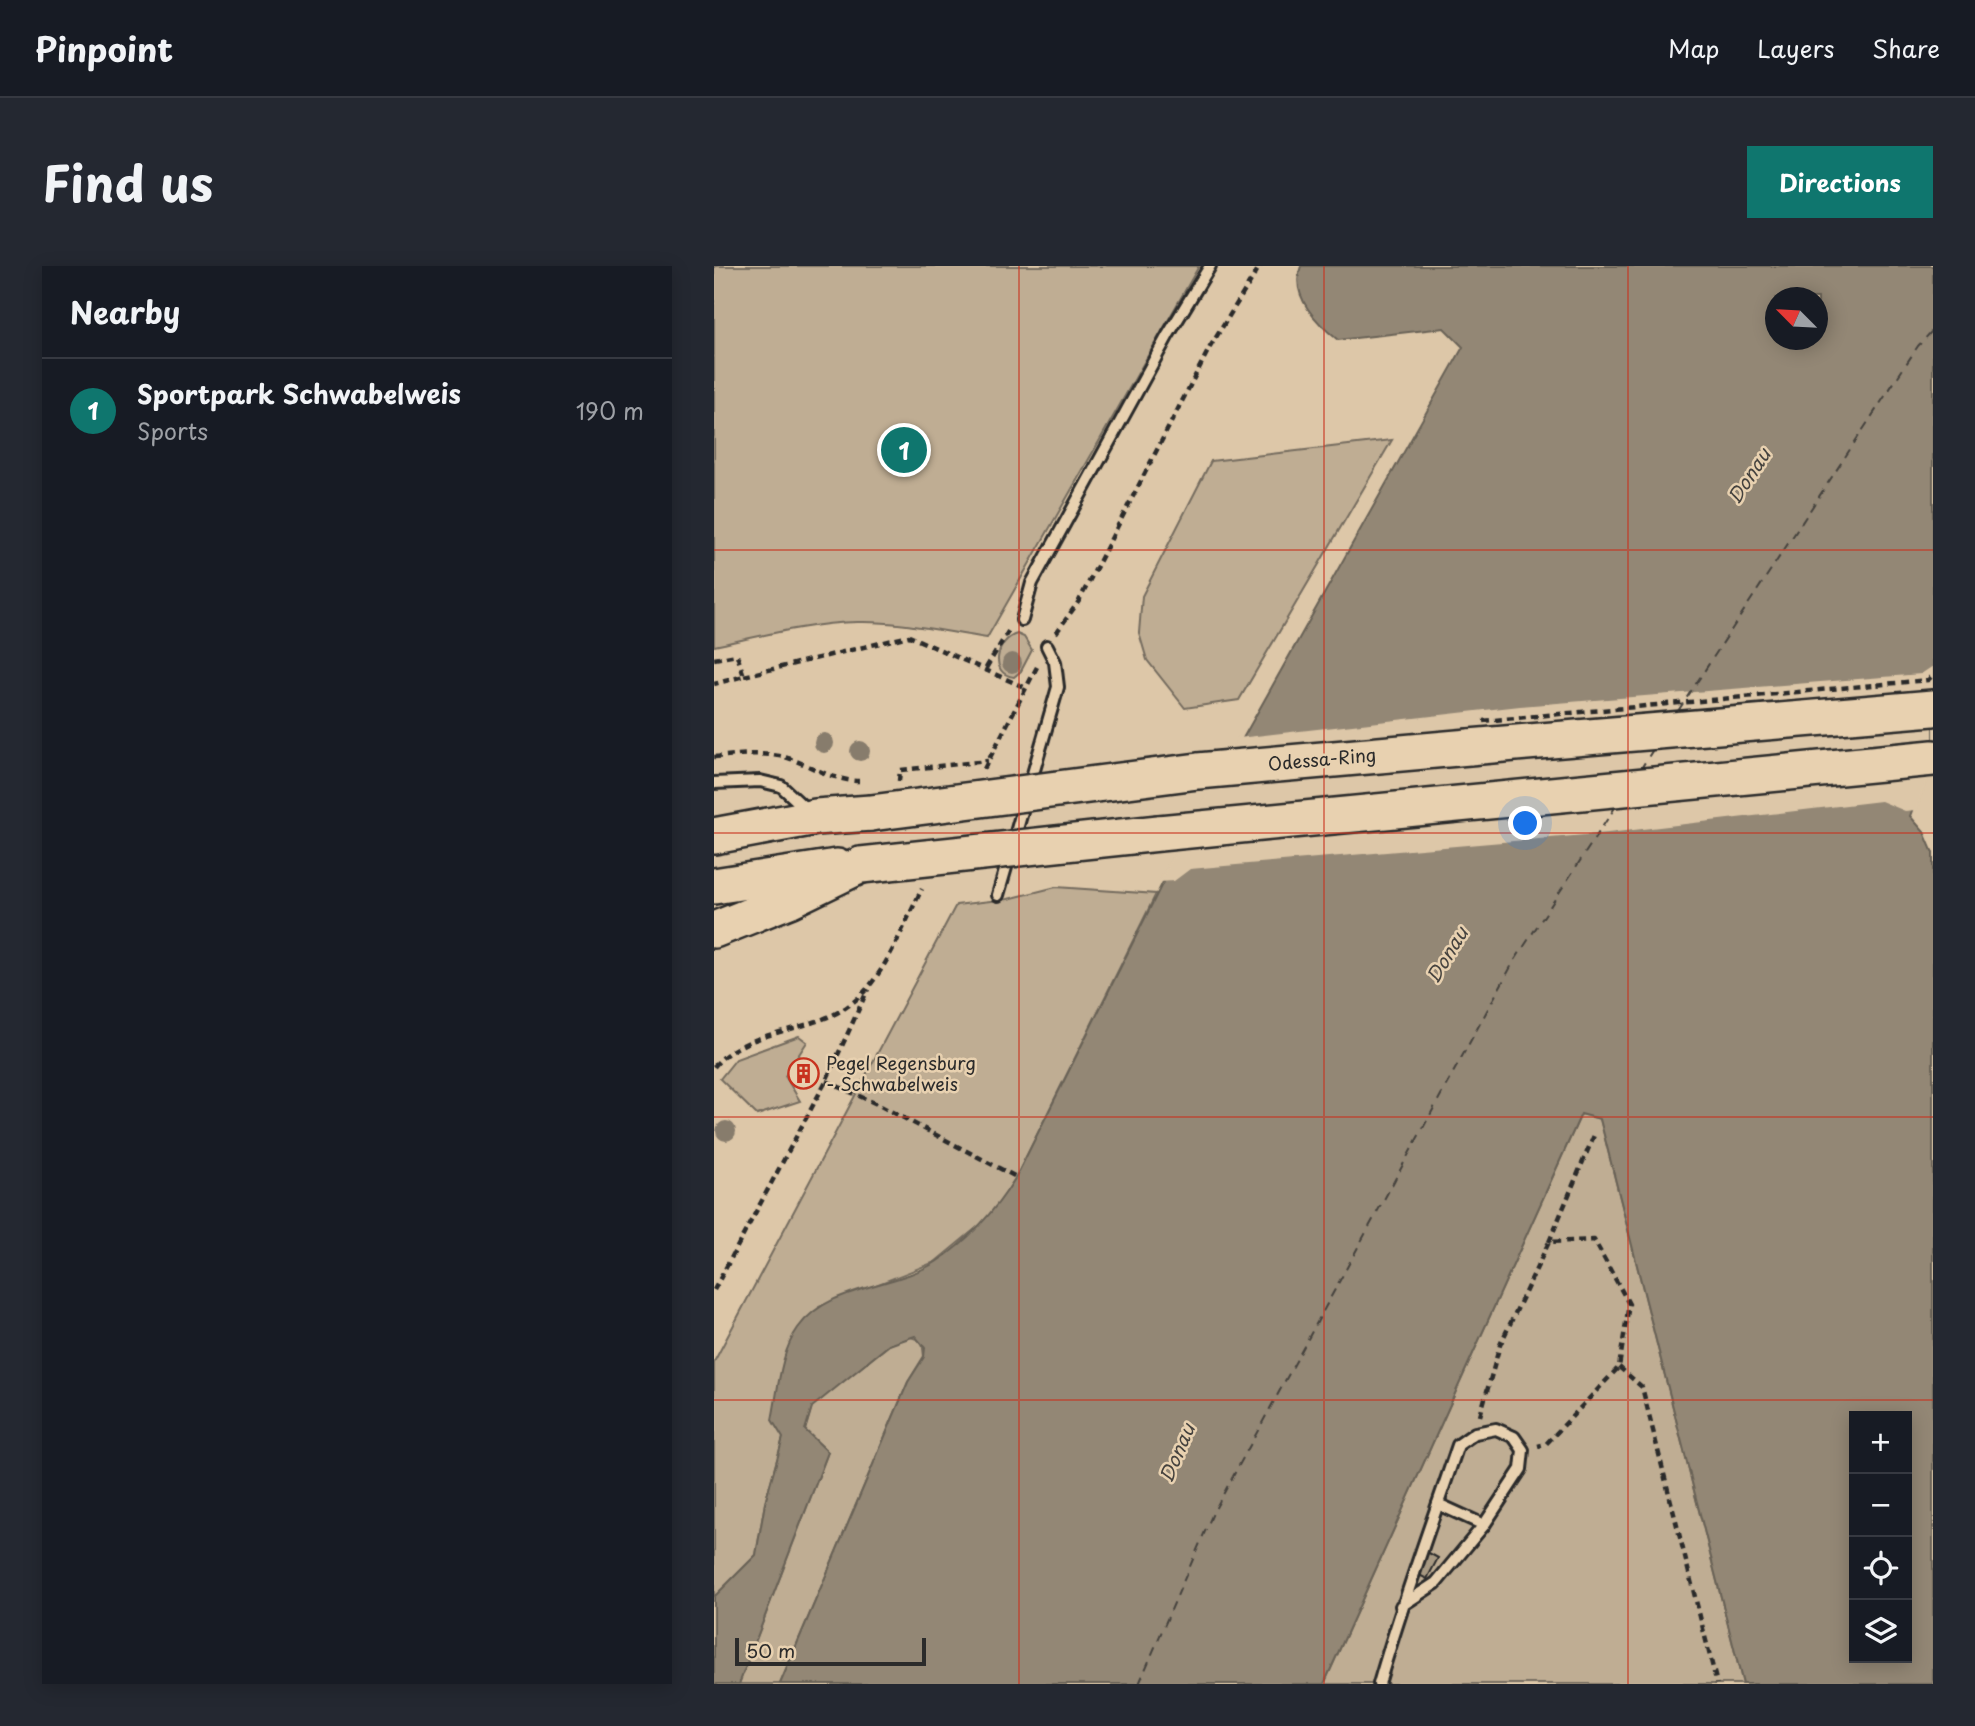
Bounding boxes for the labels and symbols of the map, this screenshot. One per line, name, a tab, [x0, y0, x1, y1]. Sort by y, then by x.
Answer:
north arrow	[1765, 287, 1828, 350]
pin: 1	[881, 424, 927, 476]
water label: Donau	[1720, 441, 1777, 509]
street label: Odessa-Ring	[1267, 740, 1377, 777]
your location	[1508, 806, 1542, 840]
water label: Donau	[1418, 920, 1475, 988]
place label: Pegel Regensburg - Schwabelweis	[826, 1049, 976, 1097]
building icon: Pegel Regensburg - Schwabelweis	[786, 1057, 820, 1091]
water label: Donau	[1151, 1418, 1202, 1486]
scale bar	[735, 1635, 926, 1667]

